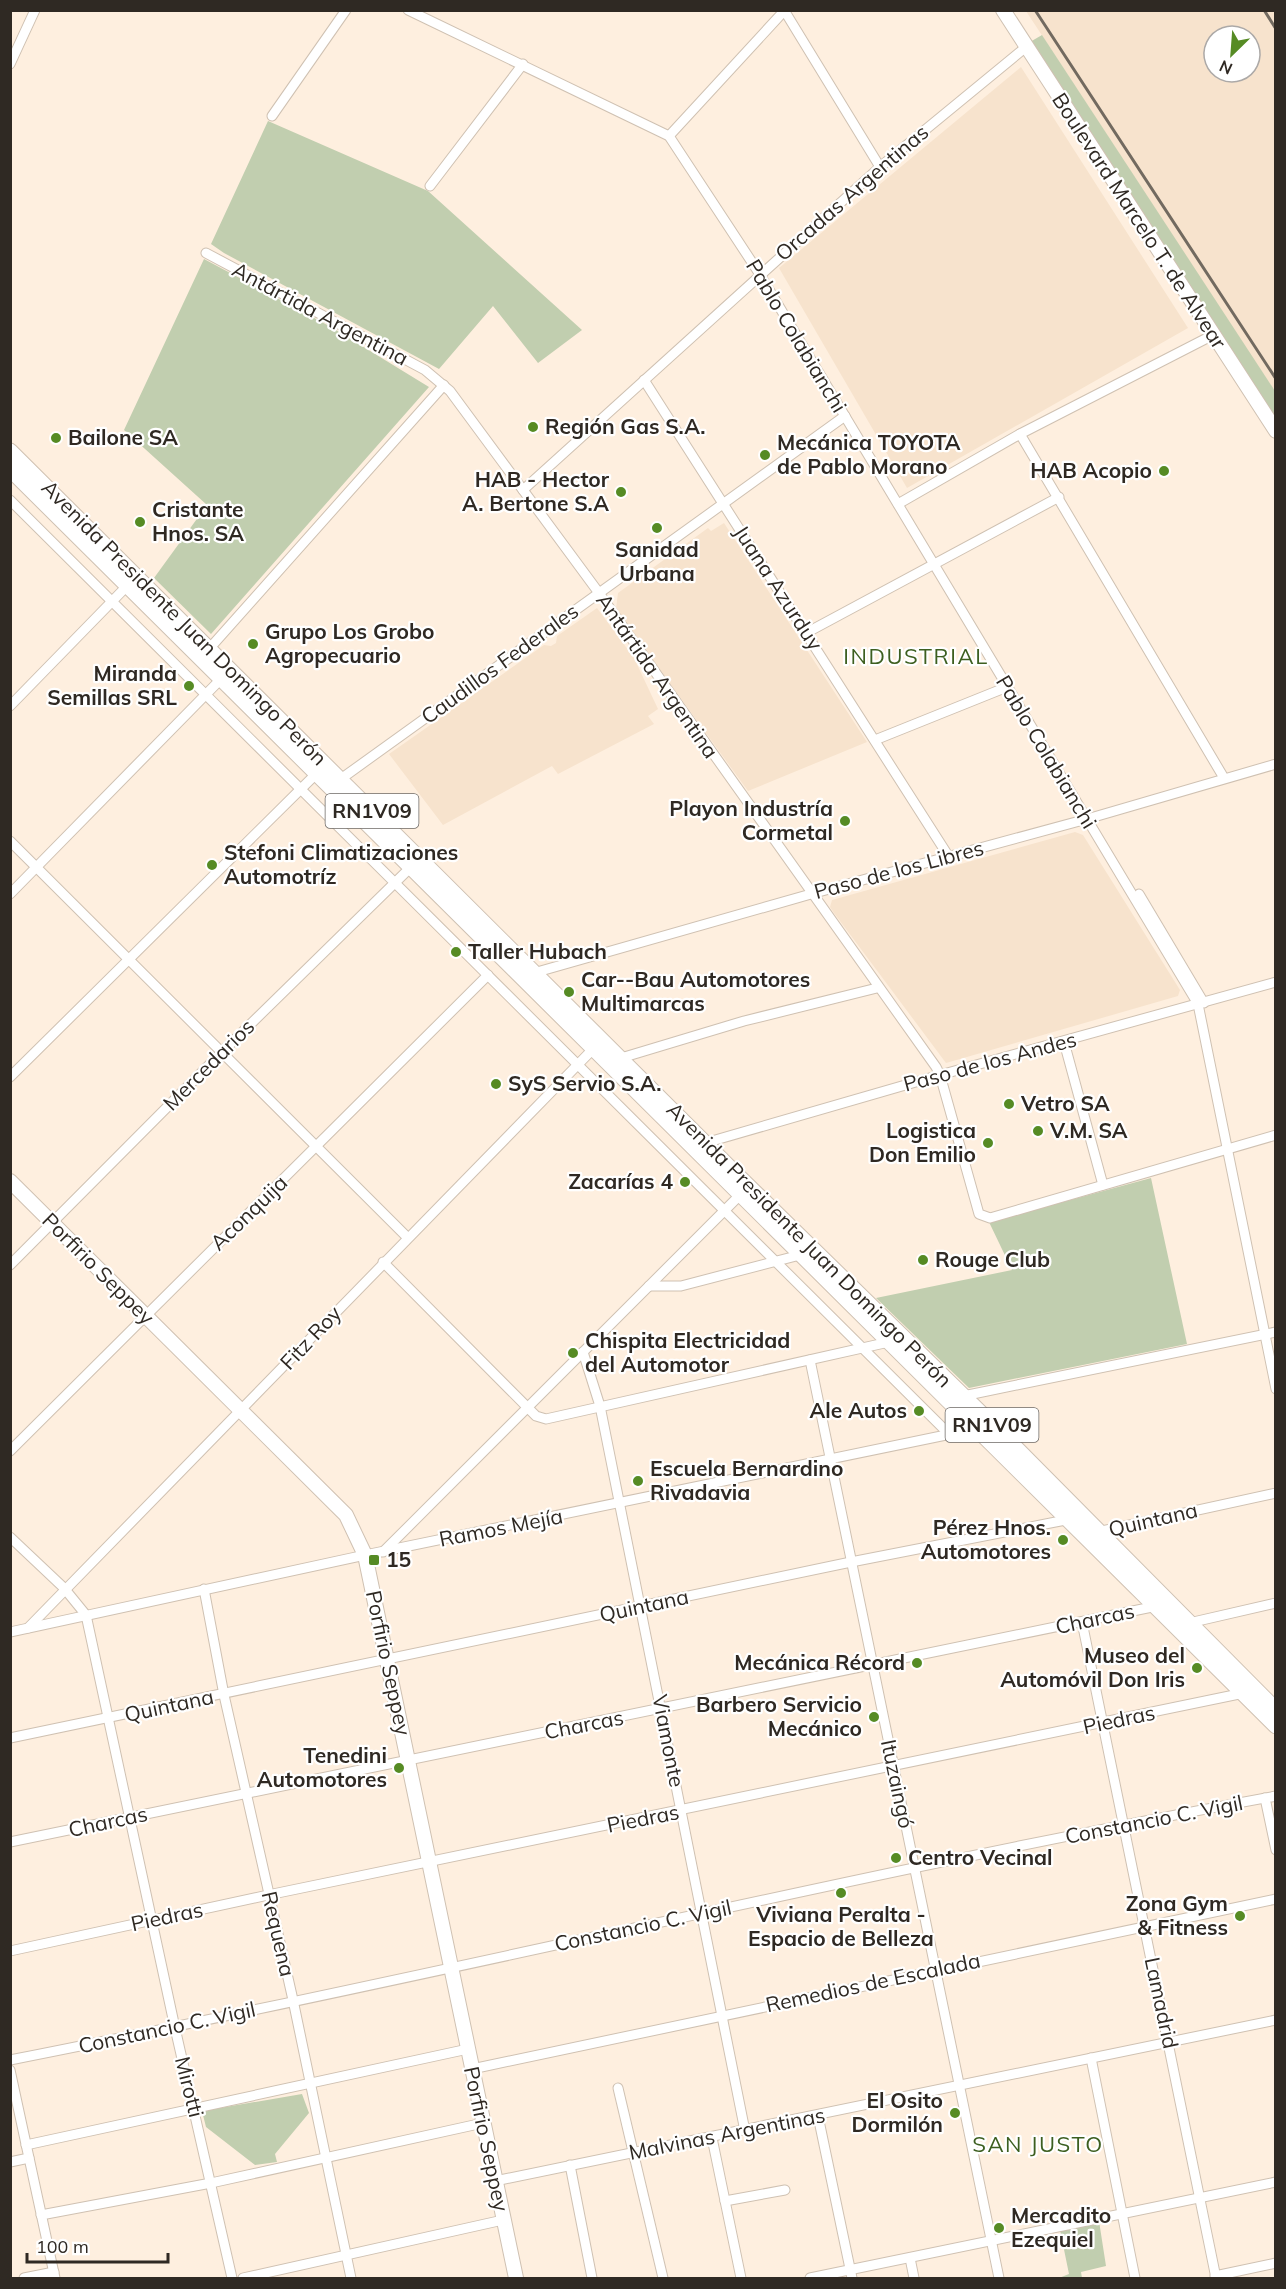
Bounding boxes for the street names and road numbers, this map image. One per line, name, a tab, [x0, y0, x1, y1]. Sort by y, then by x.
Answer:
street label: Boulevard Marcelo T. de Alvear	[1047, 87, 1233, 354]
street label: Orcadas Argentinas	[769, 119, 933, 266]
street label: Pablo Colabianchi	[741, 254, 853, 417]
street label: Antártida Argentina	[228, 256, 413, 370]
street label: Avenida Presidente Juan Domingo Perón	[37, 474, 333, 770]
street label: Juana Azurduy	[729, 520, 829, 655]
street label: Antártida Argentina	[591, 588, 725, 763]
street label: Caudillos Federales	[416, 597, 583, 729]
street label: Pablo Colabianchi	[991, 670, 1103, 833]
road number: RN1V09	[326, 794, 418, 828]
street label: Paso de los Libres	[811, 834, 986, 904]
street label: Mercedarios	[157, 1013, 259, 1115]
street label: Paso de los Andes	[900, 1025, 1079, 1097]
street label: Avenida Presidente Juan Domingo Perón	[662, 1096, 958, 1392]
street label: Aconquija	[204, 1169, 292, 1255]
street label: Porfirio Seppey	[37, 1207, 160, 1330]
street label: Fitz Roy	[274, 1300, 346, 1375]
road number: RN1V09	[946, 1408, 1038, 1442]
street label: Quintana	[1106, 1496, 1200, 1542]
street label: Ramos Mejía	[437, 1502, 565, 1552]
street label: Quintana	[597, 1583, 691, 1627]
street label: Porfirio Seppey	[361, 1588, 417, 1738]
street label: Charcas	[1053, 1597, 1137, 1639]
street label: Quintana	[122, 1683, 216, 1727]
street label: Viamonte	[647, 1692, 691, 1789]
street label: Piedras	[1080, 1699, 1157, 1739]
street label: Charcas	[542, 1704, 626, 1744]
street label: Ituzaingó	[876, 1737, 920, 1831]
street label: Constancio C. Vigil	[1063, 1789, 1245, 1849]
street label: Piedras	[604, 1798, 681, 1838]
street label: Charcas	[66, 1800, 150, 1842]
street label: Requena	[257, 1889, 301, 1979]
street label: Constancio C. Vigil	[552, 1894, 734, 1957]
street label: Piedras	[128, 1896, 205, 1936]
street label: Remedios de Escalada	[763, 1947, 983, 2017]
street label: Lamadrid	[1140, 1955, 1184, 2051]
street label: Constancio C. Vigil	[76, 1996, 258, 2059]
street label: Mirotti	[170, 2054, 210, 2120]
street label: Porfirio Seppey	[459, 2064, 515, 2214]
street label: Malvinas Argentinas	[626, 2101, 827, 2165]

